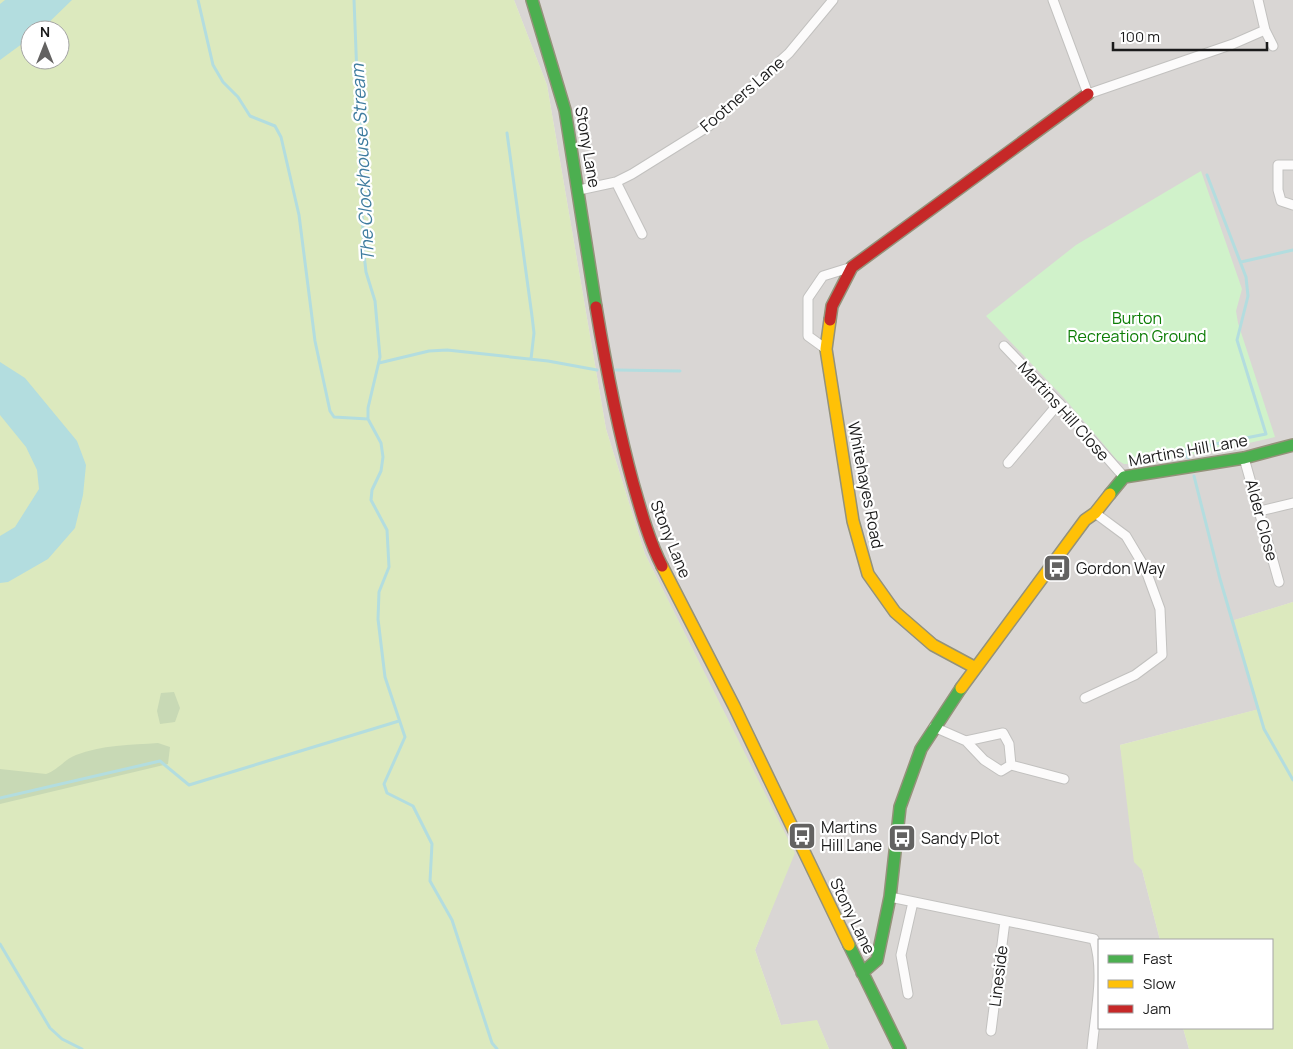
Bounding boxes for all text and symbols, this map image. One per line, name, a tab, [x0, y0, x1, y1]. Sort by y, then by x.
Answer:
north arrow	[20, 20, 70, 70]
scale bar	[1113, 20, 1267, 52]
text: N	[40, 22, 50, 41]
text: 100 m	[1120, 26, 1160, 47]
street label: Footners Lane	[695, 51, 789, 137]
water label: The Clockhouse Stream	[345, 62, 379, 263]
street label: Stony Lane	[570, 105, 606, 189]
park label: Burton Recreation Ground	[1067, 307, 1207, 347]
street label: Martins Hill Close	[1013, 356, 1115, 466]
street label: Whitehayes Road	[843, 420, 889, 550]
street label: Martins Hill Lane	[1127, 429, 1249, 471]
street label: Alder Close	[1241, 477, 1283, 563]
street label: Stony Lane	[645, 497, 697, 581]
bus stop icon: Gordon Way	[1042, 553, 1072, 583]
place label: Gordon Way	[1076, 557, 1166, 579]
place label: Martins Hill Lane	[821, 816, 882, 856]
bus stop icon: Martins Hill Lane	[787, 821, 817, 851]
bus stop icon: Sandy Plot	[887, 823, 917, 853]
place label: Sandy Plot	[921, 827, 1000, 849]
street label: Stony Lane	[825, 874, 881, 958]
legend	[1098, 939, 1273, 1029]
street label: Lineside	[983, 944, 1013, 1008]
text: Fast	[1143, 948, 1172, 969]
text: Slow	[1143, 973, 1176, 994]
text: Jam	[1143, 998, 1171, 1019]

